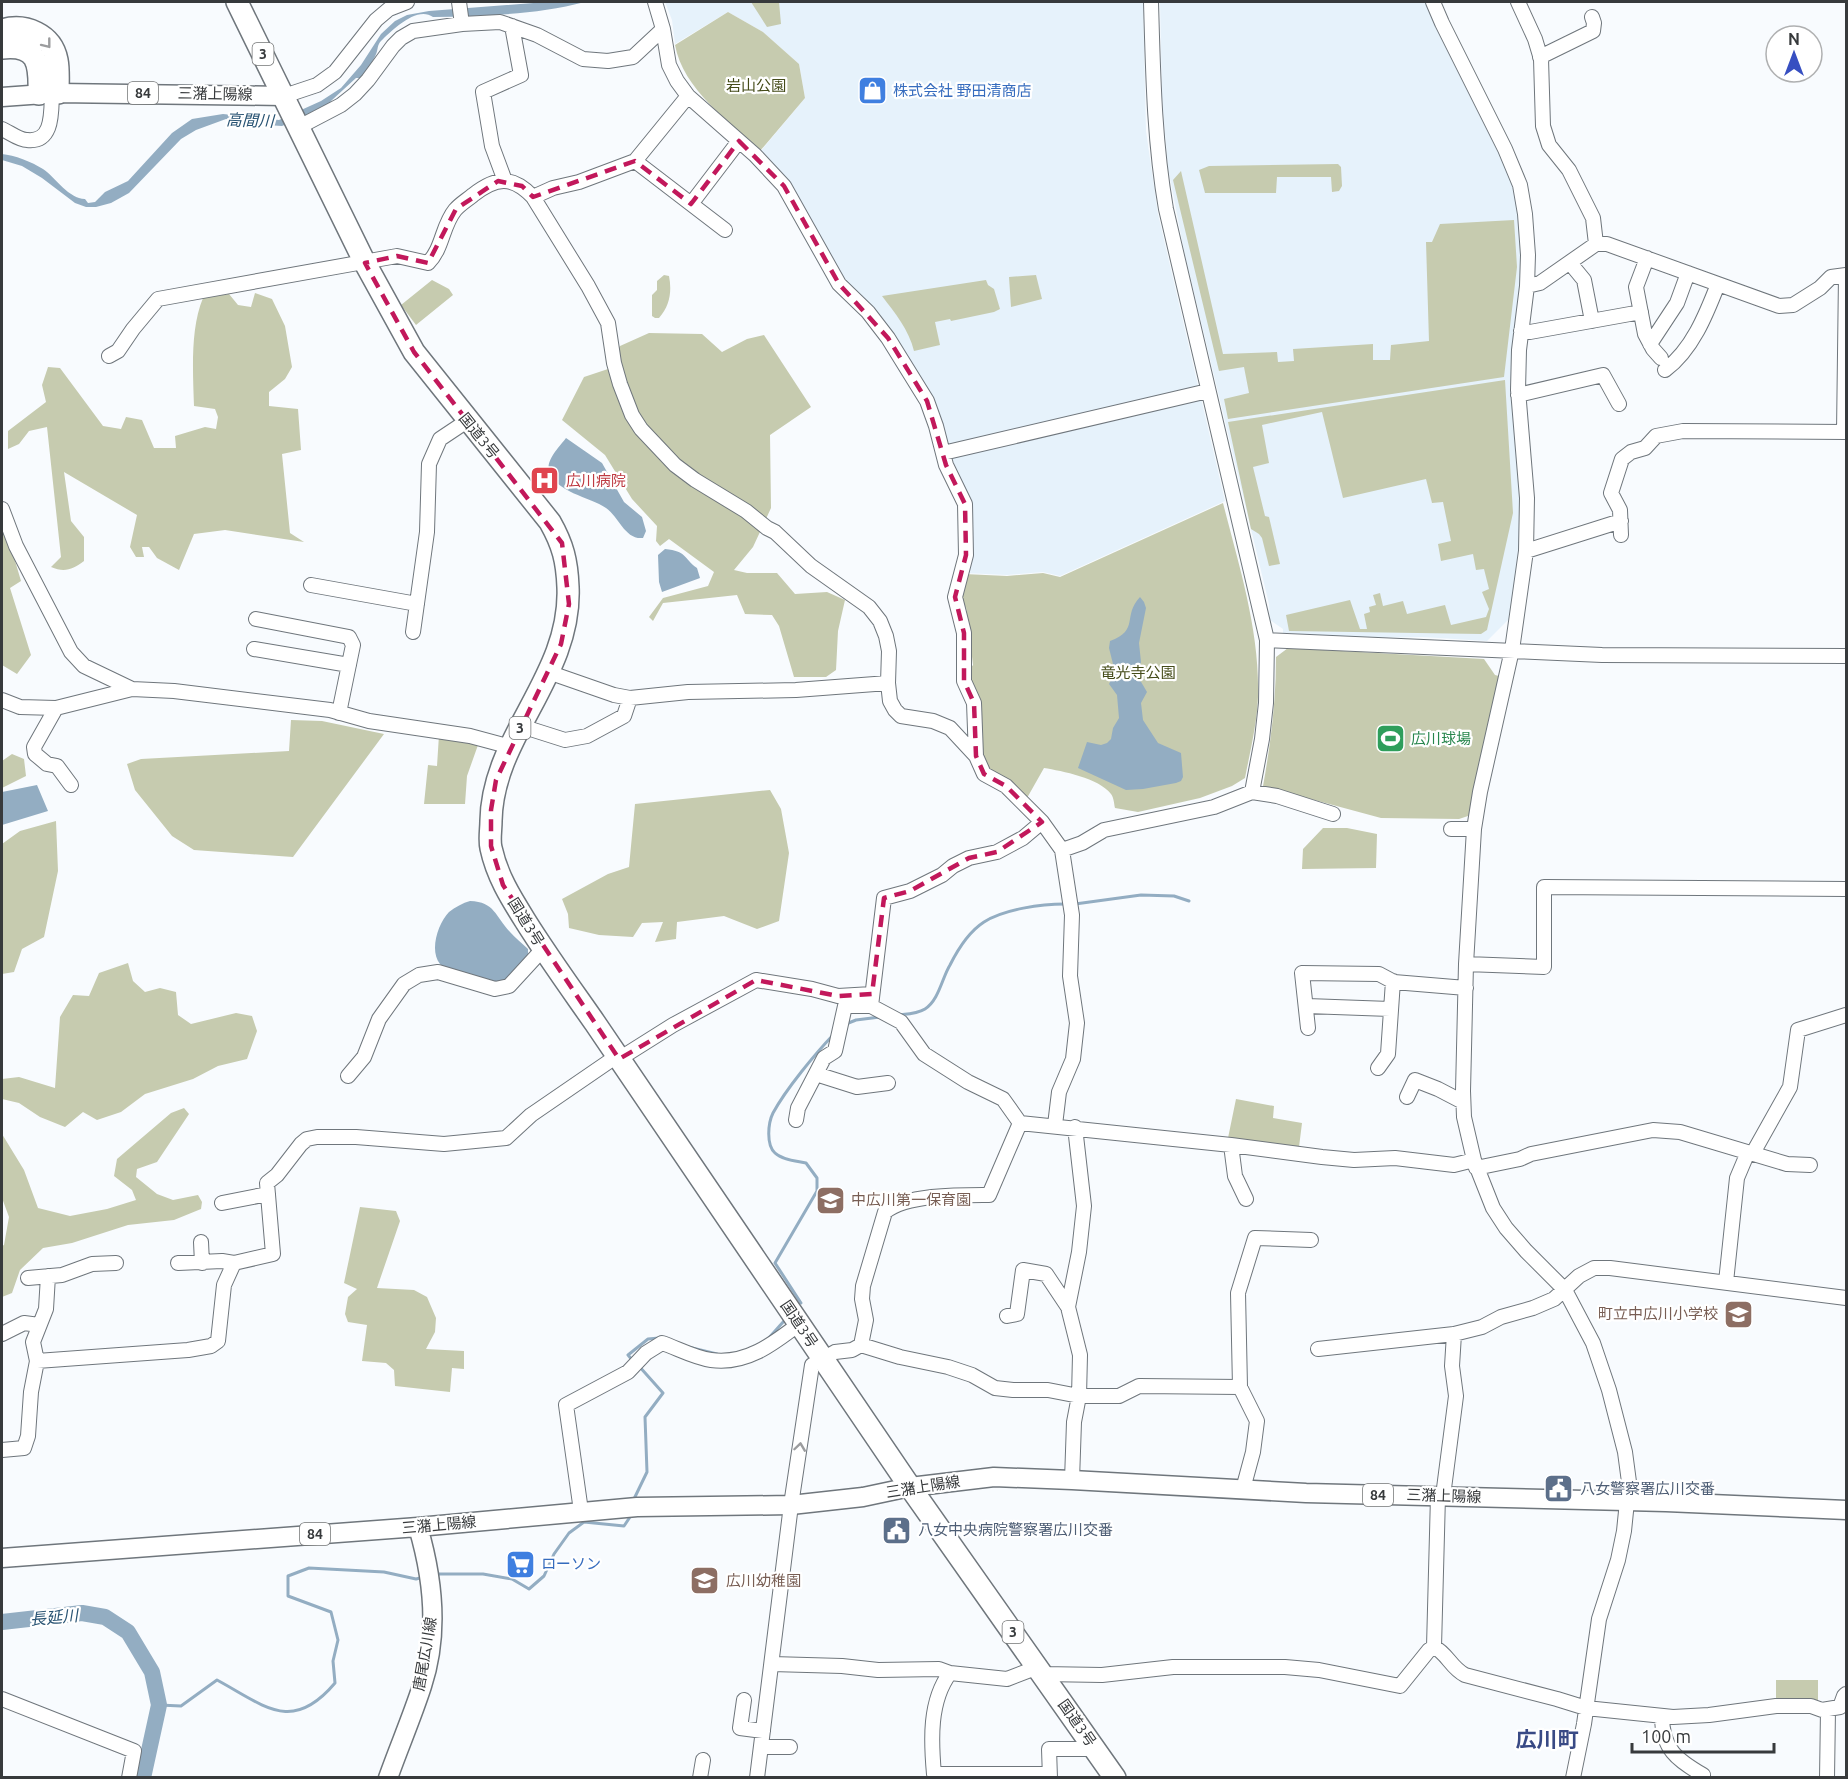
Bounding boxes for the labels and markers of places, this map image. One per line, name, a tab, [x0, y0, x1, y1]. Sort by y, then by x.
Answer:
shop icon: 株式会社 野田清商店	[856, 75, 888, 107]
place label: 株式会社 野田清商店	[893, 82, 1031, 99]
hospital icon: 広川病院	[529, 465, 561, 497]
place label: 広川病院	[566, 472, 626, 489]
sports icon: 広川球場	[1374, 723, 1406, 755]
place label: 広川球場	[1411, 730, 1471, 747]
school or university icon: 中広川第一保育園	[814, 1184, 846, 1216]
place label: 中広川第一保育園	[851, 1191, 971, 1208]
school or university icon: 町立中広川小学校	[1723, 1298, 1755, 1330]
place label: 町立中広川小学校	[1598, 1305, 1718, 1322]
public building icon: 八女警察署広川交番	[1543, 1473, 1575, 1505]
place label: 八女警察署広川交番	[1580, 1480, 1715, 1497]
public building icon: 八女中央病院警察署広川交番	[881, 1514, 913, 1546]
place label: 八女中央病院警察署広川交番	[918, 1521, 1113, 1538]
supermarket icon: ローソン	[504, 1548, 536, 1580]
place label: ローソン	[541, 1555, 601, 1572]
school or university icon: 広川幼稚園	[689, 1565, 721, 1597]
place label: 広川幼稚園	[726, 1572, 801, 1589]

